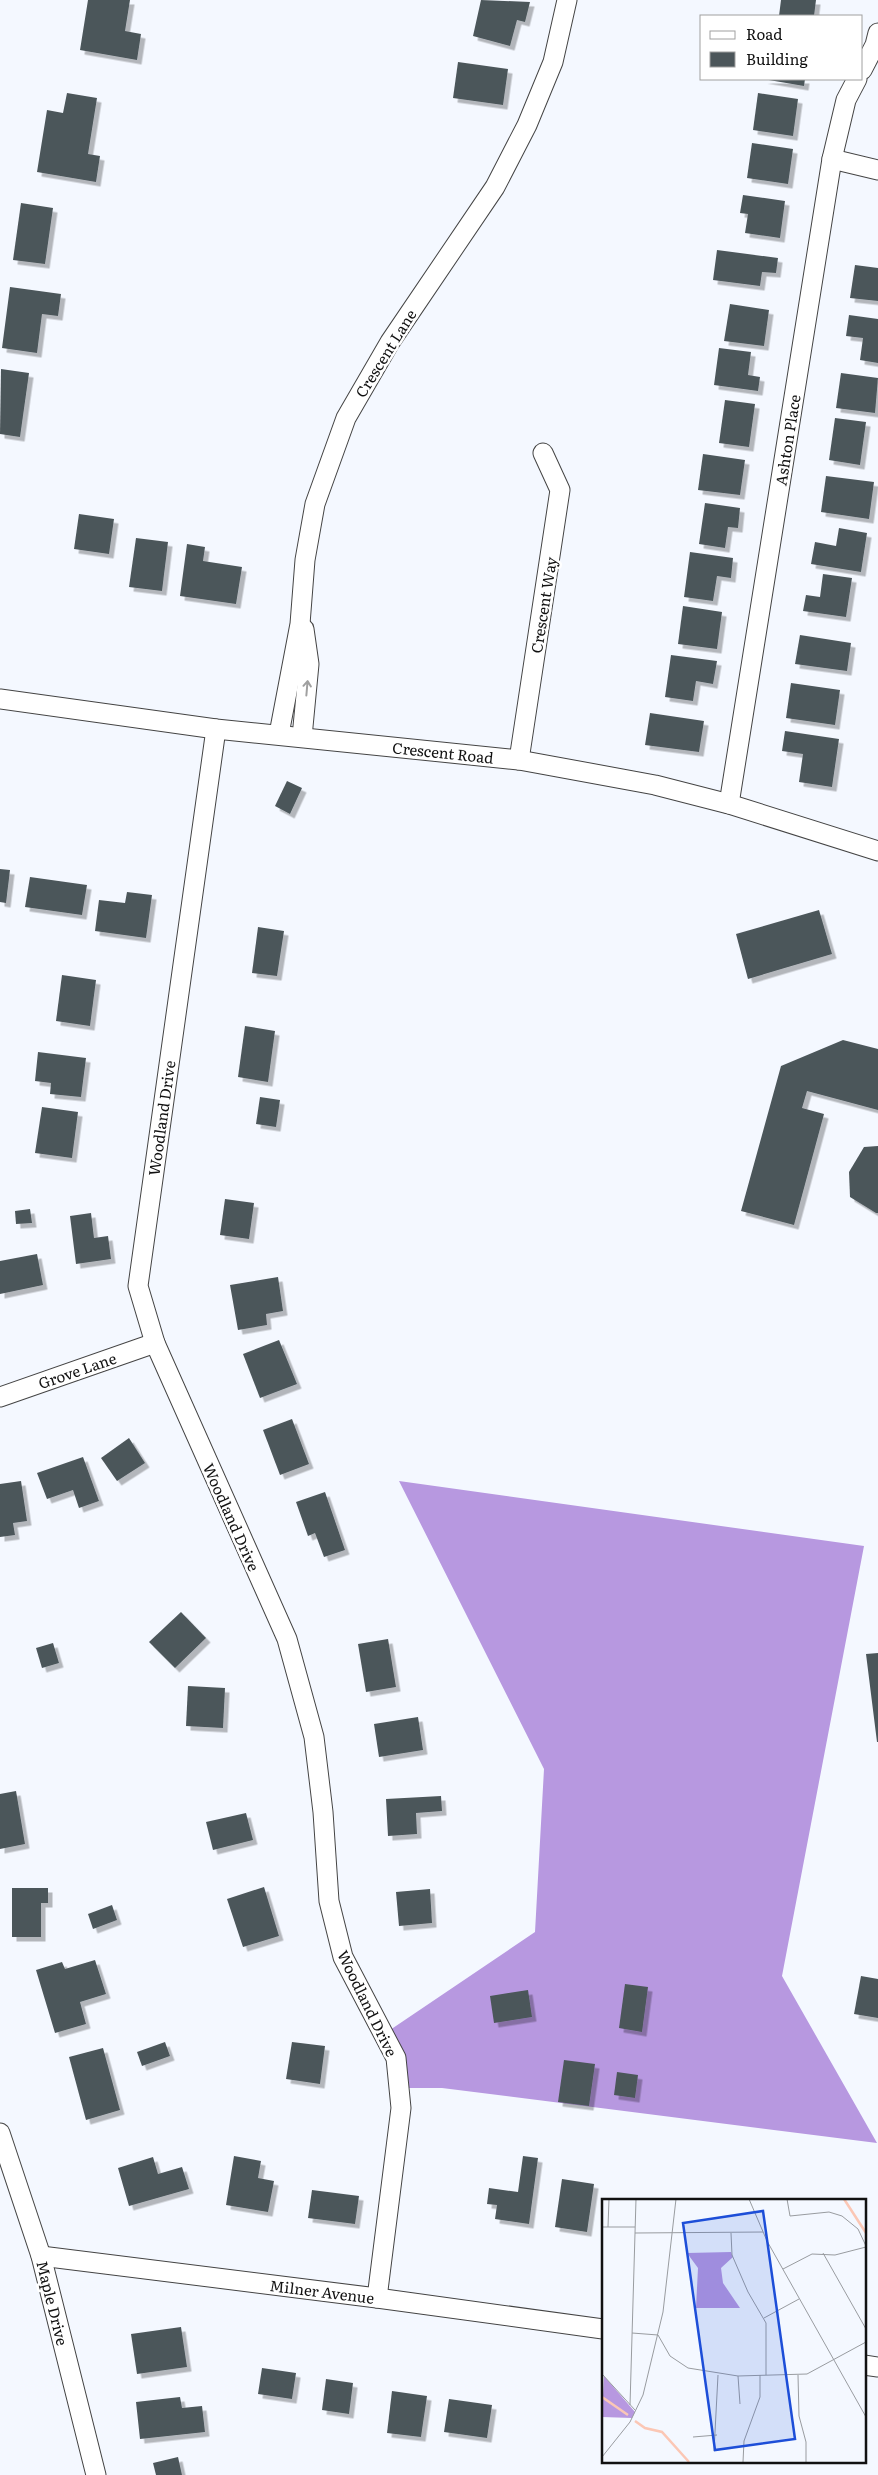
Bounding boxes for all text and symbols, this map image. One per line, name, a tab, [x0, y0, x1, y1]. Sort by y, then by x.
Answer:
legend	[700, 15, 863, 80]
text: Road	[746, 22, 782, 45]
text: Building	[746, 47, 808, 70]
street label: Crescent Lane	[349, 304, 421, 402]
street label: Ashton Place	[768, 393, 806, 487]
street label: Crescent Way	[524, 555, 562, 655]
one-way arrow	[302, 681, 312, 697]
street label: Crescent Road	[391, 735, 495, 769]
street label: Woodland Drive	[142, 1059, 181, 1177]
street label: Grove Lane	[35, 1346, 119, 1394]
street label: Woodland Drive	[198, 1459, 266, 1575]
street label: Woodland Drive	[332, 1946, 404, 2060]
inset map	[602, 2199, 866, 2462]
street label: Maple Drive	[31, 2258, 75, 2348]
street label: Milner Avenue	[268, 2273, 376, 2309]

